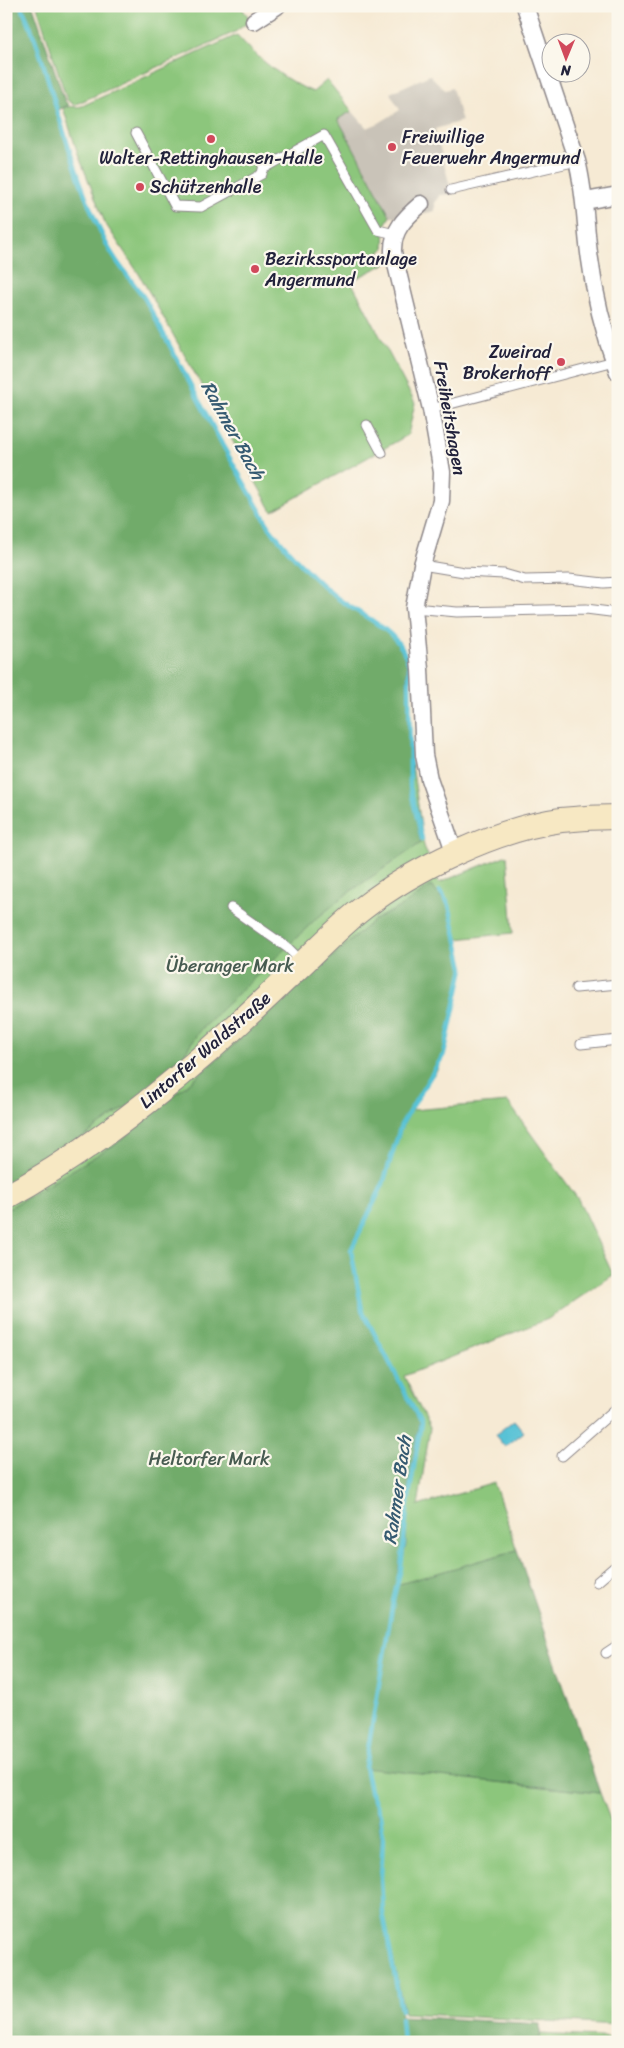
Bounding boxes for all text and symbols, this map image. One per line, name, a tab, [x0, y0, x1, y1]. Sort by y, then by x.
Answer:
north arrow	[542, 32, 592, 82]
text: N	[560, 58, 572, 83]
place label: Freiwillige Feuerwehr Angermund	[402, 121, 581, 174]
marker: Walter-Rettinghausen-Halle	[205, 133, 217, 145]
marker: Freiwillige Feuerwehr Angermund	[386, 141, 398, 153]
place label: Walter-Rettinghausen-Halle	[99, 142, 323, 174]
place label: Schützenhalle	[150, 171, 262, 203]
marker: Schützenhalle	[134, 181, 146, 193]
place label: Bezirkssportanlage Angermund	[264, 243, 417, 296]
marker: Bezirkssportanlage Angermund	[249, 263, 261, 275]
place label: Zweirad Brokerhoff	[463, 336, 554, 389]
marker: Zweirad Brokerhoff	[555, 356, 567, 368]
street label: Freiheitshagen	[424, 358, 476, 478]
water label: Rahmer Bach	[192, 374, 275, 487]
park label: Überanger Mark	[166, 950, 294, 982]
street label: Lintorfer Waldstraße	[132, 983, 279, 1117]
water label: Rahmer Bach	[373, 1432, 421, 1546]
park label: Heltorfer Mark	[149, 1443, 270, 1475]

